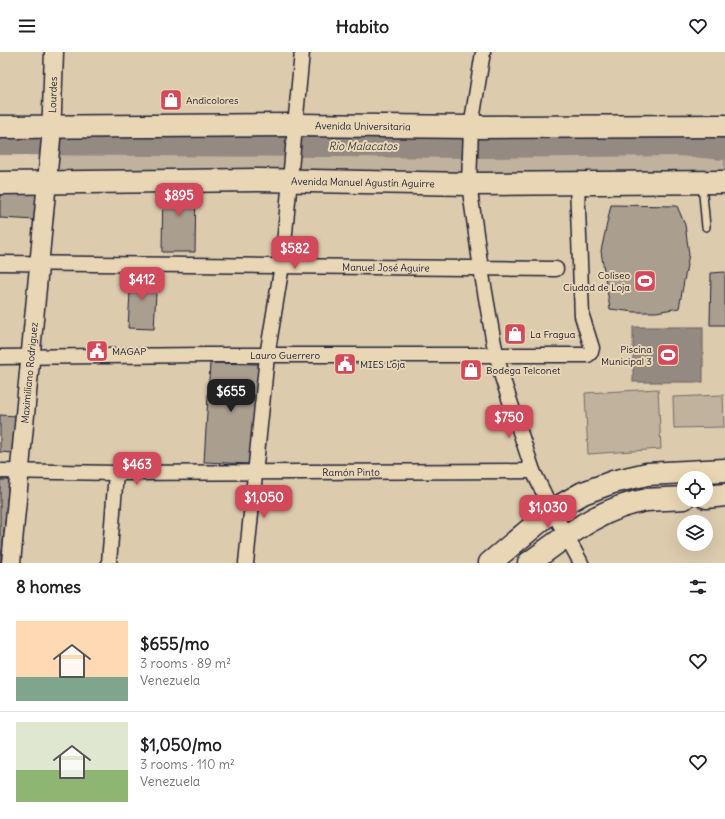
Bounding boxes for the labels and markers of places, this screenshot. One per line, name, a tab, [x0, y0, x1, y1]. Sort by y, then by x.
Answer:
shop icon: Andicolores	[158, 87, 184, 113]
place label: Andicolores	[186, 94, 239, 107]
pin: $895	[155, 183, 203, 217]
pin: $582	[271, 236, 319, 270]
pin: $412	[118, 267, 166, 301]
sports icon: Coliseo Ciudad de Loja	[632, 268, 658, 294]
place label: Coliseo Ciudad de Loja	[563, 269, 630, 294]
shop icon: La Fragua	[502, 321, 528, 347]
place label: La Fragua	[530, 328, 576, 341]
public building icon: MAGAP	[84, 338, 110, 364]
sports icon: Piscina Municipal 3	[655, 342, 681, 368]
place label: Piscina Municipal 3	[601, 343, 652, 368]
place label: MAGAP	[112, 345, 146, 358]
public building icon: MIES Loja	[332, 351, 358, 377]
shop icon: Bodega Telconet	[458, 357, 484, 383]
place label: MIES Loja	[360, 358, 405, 371]
place label: Bodega Telconet	[486, 364, 561, 377]
pin: $655	[207, 379, 255, 413]
pin: $750	[485, 405, 533, 439]
pin: $463	[113, 452, 161, 486]
pin: $1,050	[231, 485, 297, 519]
pin: $1,030	[515, 495, 581, 529]

